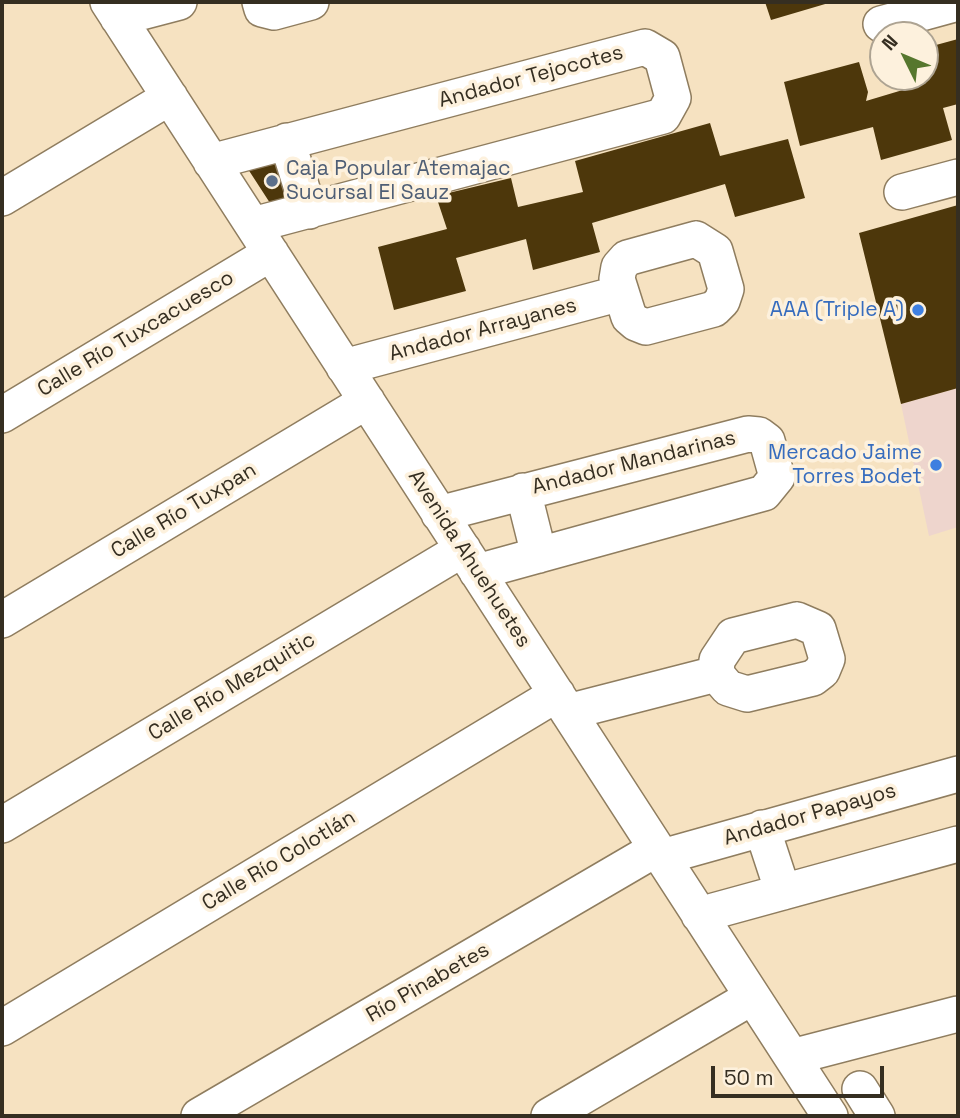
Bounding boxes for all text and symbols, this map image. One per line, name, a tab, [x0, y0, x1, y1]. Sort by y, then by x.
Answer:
north arrow	[869, 21, 939, 91]
text: N	[876, 30, 903, 56]
street label: Andador Tejocotes	[436, 40, 626, 114]
place label: Caja Popular Atemajac Sucursal El Sauz	[286, 156, 511, 206]
marker: Caja Popular Atemajac Sucursal El Sauz	[264, 173, 280, 189]
street label: Calle Río Tuxcacuesco	[33, 265, 239, 403]
street label: Andador Arrayanes	[387, 293, 579, 367]
place label: AAA (Triple A)	[770, 297, 904, 323]
marker: AAA (Triple A)	[910, 302, 926, 318]
street label: Andador Mandarinas	[530, 426, 738, 500]
place label: Mercado Jaime Torres Bodet	[768, 440, 922, 490]
marker: Mercado Jaime Torres Bodet	[928, 457, 944, 473]
street label: Calle Río Tuxpan	[107, 458, 261, 564]
street label: Avenida Ahuehuetes	[402, 465, 536, 653]
street label: Calle Río Mezquitic	[144, 627, 320, 747]
street label: Andador Papayos	[721, 778, 899, 852]
street label: Calle Río Colotlán	[198, 805, 360, 917]
street label: Río Pinabetes	[362, 938, 494, 1028]
scale bar	[715, 1052, 888, 1096]
text: 50 m	[724, 1064, 774, 1091]

